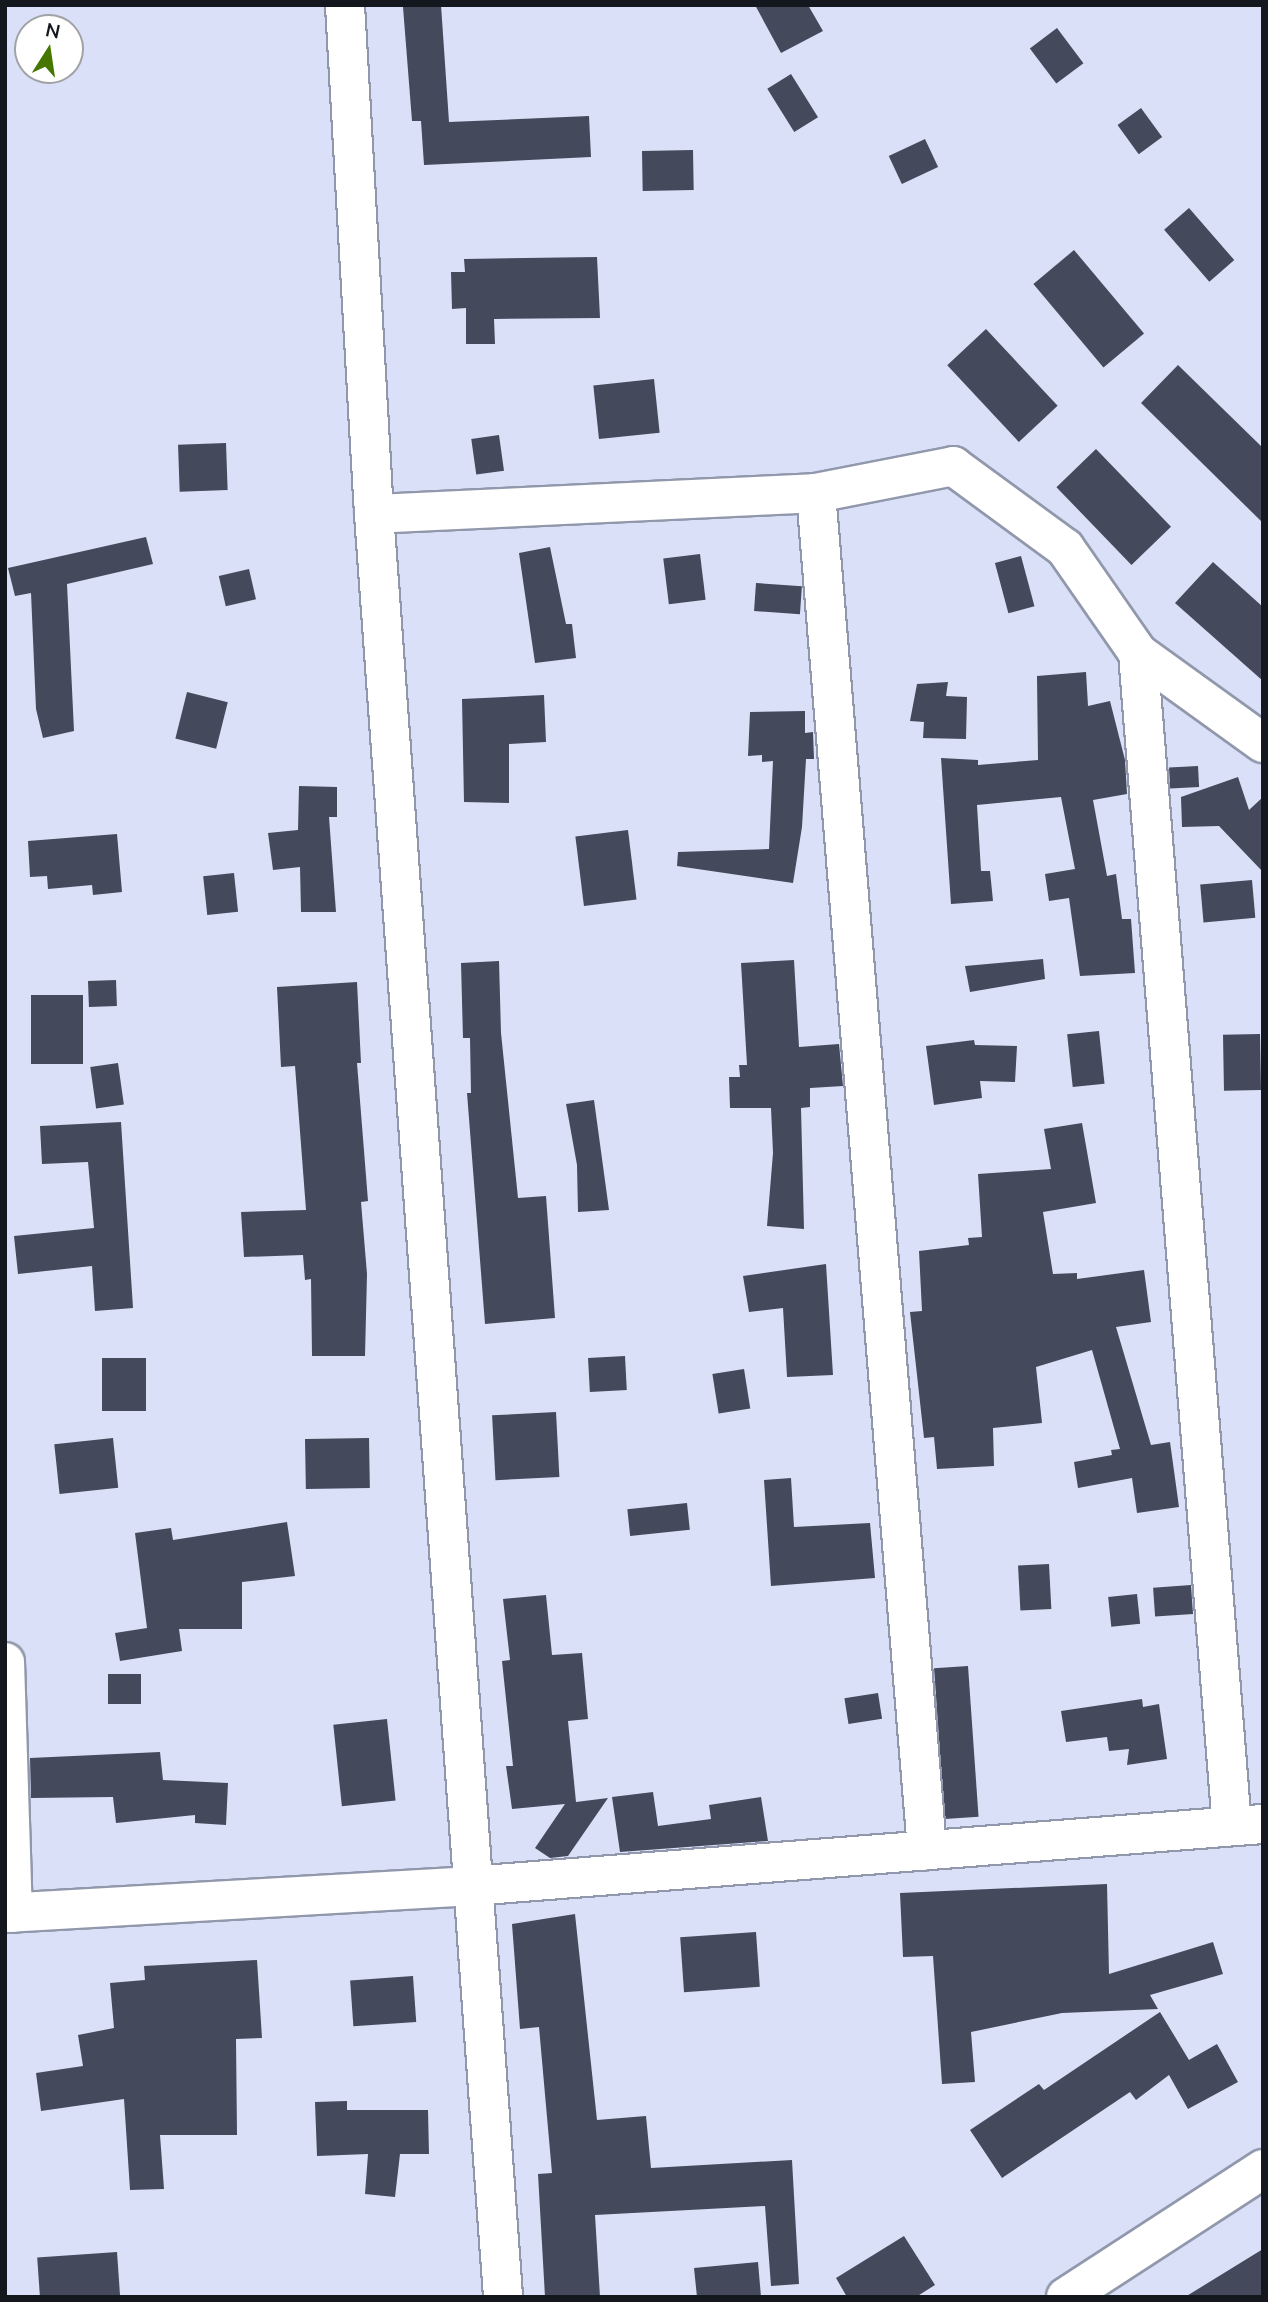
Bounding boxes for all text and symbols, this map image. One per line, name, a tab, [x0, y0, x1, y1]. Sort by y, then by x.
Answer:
north arrow	[14, 14, 84, 84]
text: N	[43, 17, 62, 44]

